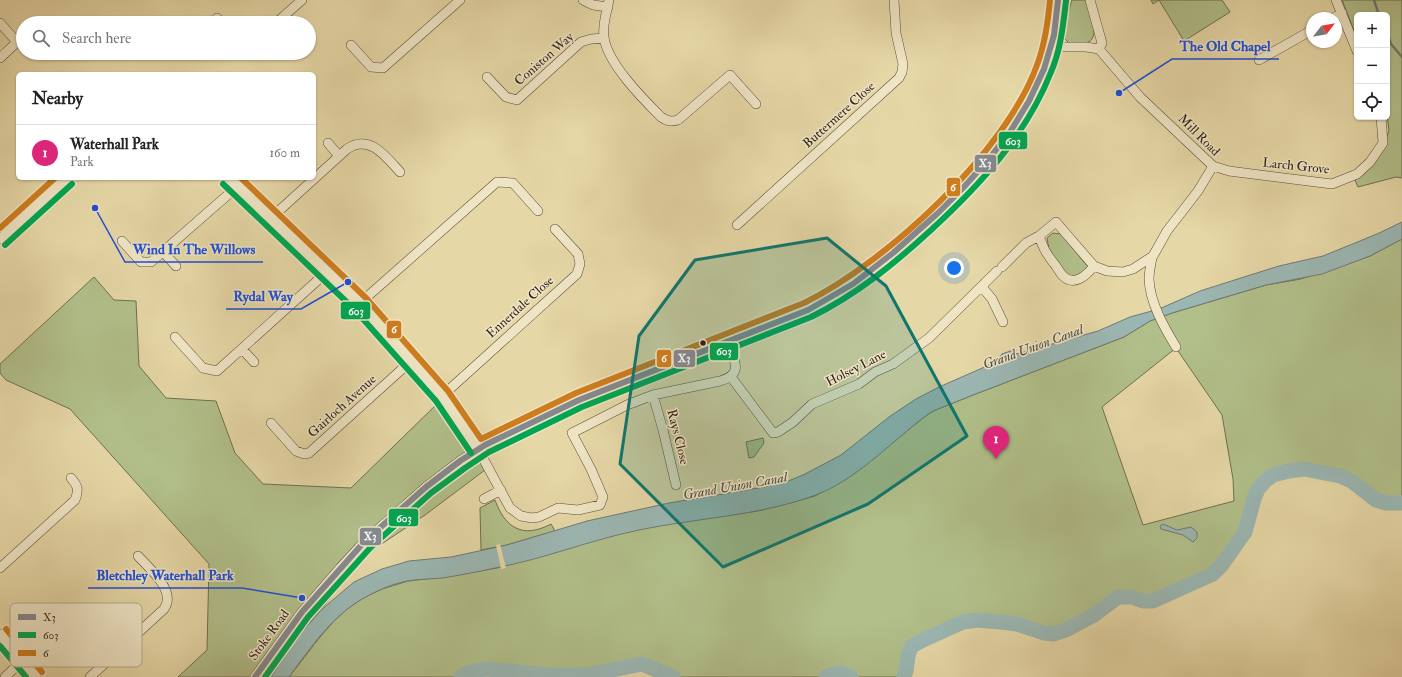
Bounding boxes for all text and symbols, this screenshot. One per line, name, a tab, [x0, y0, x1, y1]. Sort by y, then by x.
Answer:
north arrow	[1306, 12, 1342, 48]
map controls	[1354, 12, 1390, 120]
button: +	[1354, 12, 1390, 48]
search box	[16, 16, 316, 60]
icon: search	[30, 27, 52, 49]
text: Search here	[62, 29, 131, 48]
street label: Coniston Way	[511, 29, 578, 90]
callout: The Old Chapel	[1172, 33, 1279, 59]
text: The Old Chapel	[1178, 38, 1271, 56]
button: −	[1354, 48, 1390, 84]
street label: Buttermere Close	[800, 78, 879, 151]
button: locate	[1354, 84, 1390, 120]
text: Nearby	[32, 88, 83, 109]
street label: Mill Road	[1175, 111, 1224, 160]
line badge: 603	[998, 131, 1028, 150]
text: Waterhall Park	[70, 135, 159, 154]
text: 603	[1005, 135, 1021, 148]
text: 1	[43, 145, 47, 161]
text: 160 m	[269, 145, 300, 161]
text: Park	[70, 154, 94, 170]
line badge: X3	[974, 154, 997, 173]
street label: Larch Grove	[1262, 155, 1331, 178]
text: X3	[979, 157, 991, 170]
line badge: 6	[946, 177, 961, 197]
text: 6	[950, 181, 957, 194]
callout: Wind In The Willows	[125, 236, 263, 262]
text: Wind In The Willows	[132, 241, 255, 258]
your location	[944, 258, 964, 278]
street label: Ennerdale Close	[483, 272, 557, 341]
callout: Rydal Way	[226, 283, 301, 309]
text: Rydal Way	[233, 288, 294, 306]
line badge: 603	[340, 301, 371, 320]
text: 603	[348, 305, 364, 318]
line badge: 6	[386, 320, 402, 339]
water label: Grand Union Canal	[981, 320, 1087, 373]
text: 6	[391, 323, 398, 336]
unlabelled marker	[698, 338, 708, 348]
line badge: 603	[709, 342, 739, 361]
text: 603	[716, 345, 732, 358]
street label: Holsey Lane	[823, 346, 890, 391]
line badge: 6	[656, 349, 672, 368]
line badge: X3	[673, 349, 696, 368]
text: 6	[661, 352, 668, 365]
text: X3	[678, 352, 690, 365]
street label: Gairloch Avenue	[305, 371, 380, 441]
street label: Rays Close	[662, 408, 693, 467]
pin: 1	[983, 426, 1009, 459]
water label: Grand Union Canal	[682, 468, 790, 504]
line badge: 603	[388, 508, 419, 527]
text: 603	[396, 512, 412, 525]
line badge: X3	[359, 527, 382, 546]
text: X3	[364, 530, 376, 543]
callout: Bletchley Waterhall Park	[88, 562, 242, 588]
text: Bletchley Waterhall Park	[96, 567, 234, 585]
legend	[10, 603, 142, 667]
street label: Stoke Road	[245, 606, 293, 664]
text: X3	[43, 611, 56, 624]
text: 603	[43, 629, 58, 642]
text: 6	[43, 647, 50, 660]

